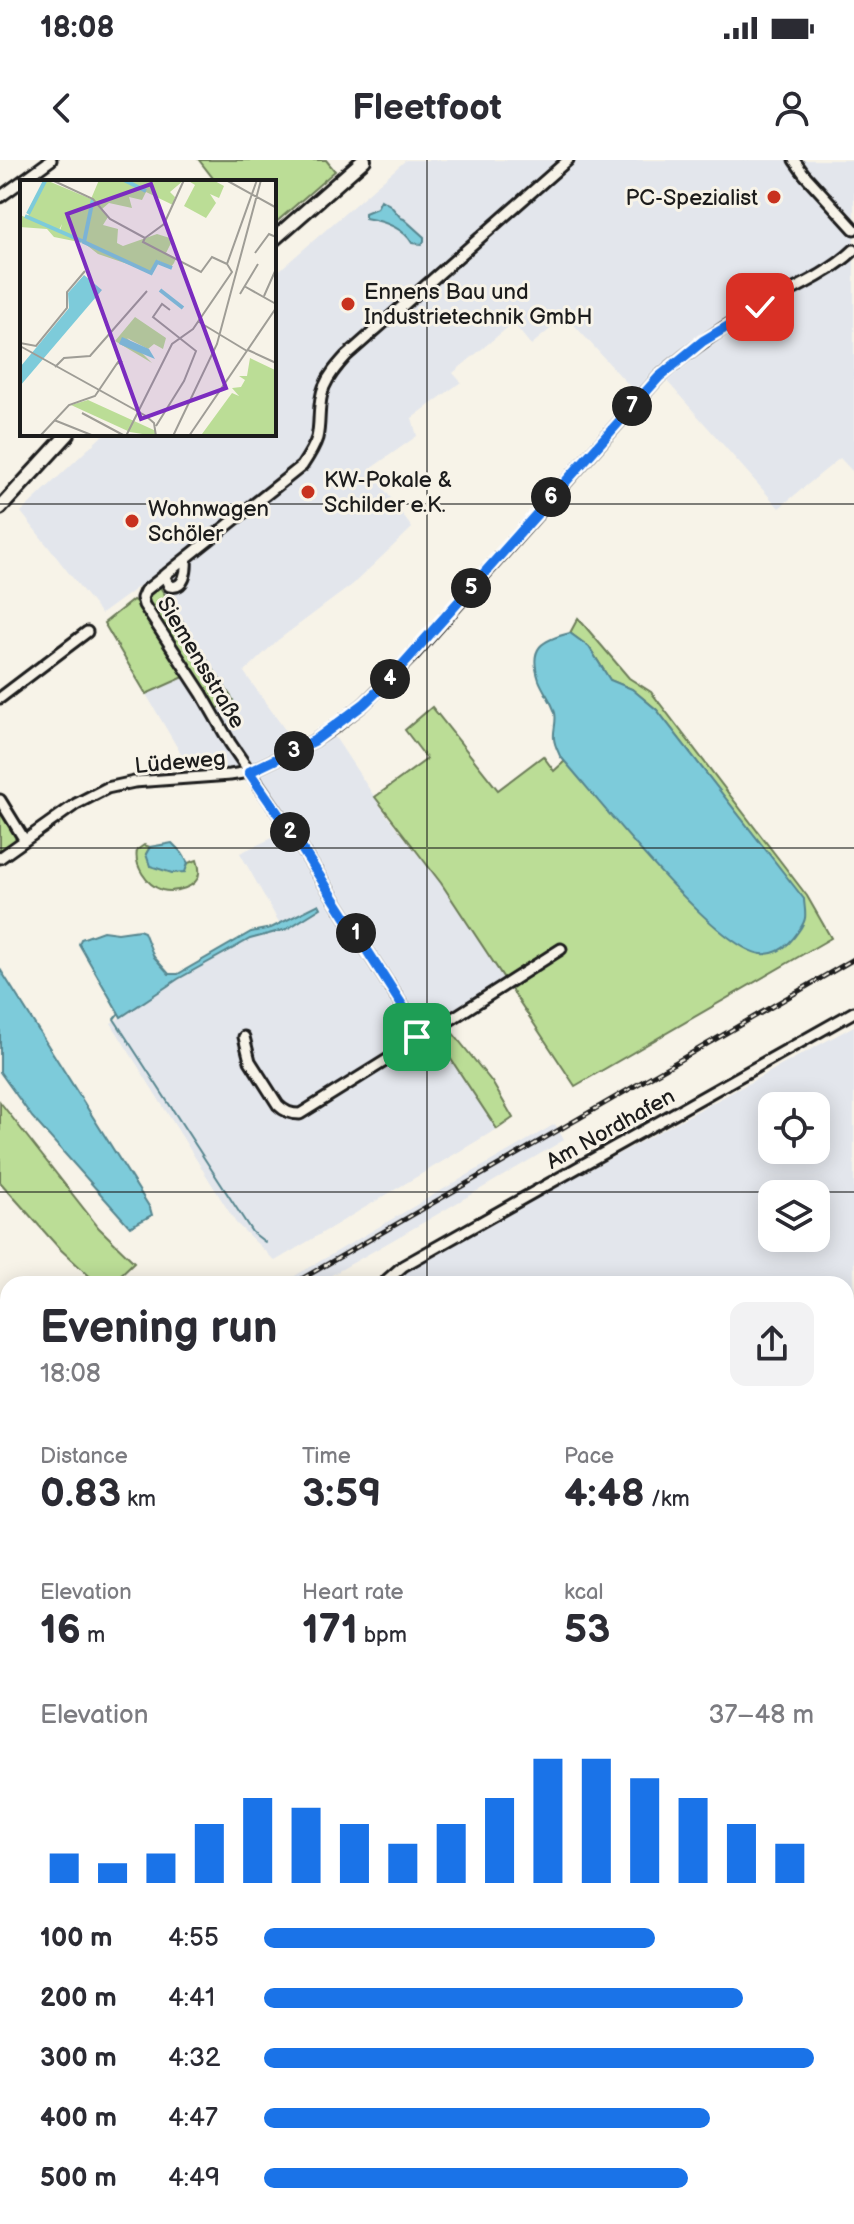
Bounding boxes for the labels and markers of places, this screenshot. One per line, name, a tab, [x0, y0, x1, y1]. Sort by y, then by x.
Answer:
place label: PC-Spezialist	[626, 185, 758, 212]
marker: PC-Spezialist	[765, 188, 783, 206]
pin	[726, 273, 794, 341]
place label: Ennens Bau und Industrietechnik GmbH	[364, 279, 593, 331]
marker: Ennens Bau und Industrietechnik GmbH	[339, 295, 357, 313]
pin: 7	[612, 386, 652, 426]
place label: KW-Pokale & Schilder e.K.	[324, 467, 452, 519]
pin: 6	[531, 477, 571, 517]
marker: KW-Pokale & Schilder e.K.	[299, 483, 317, 501]
place label: Wohnwagen Schöler	[148, 496, 269, 548]
marker: Wohnwagen Schöler	[123, 512, 141, 530]
pin: 5	[451, 568, 491, 608]
pin: 4	[370, 659, 410, 699]
pin: 3	[274, 731, 314, 771]
pin: 2	[270, 812, 310, 852]
pin: 1	[336, 913, 376, 953]
pin	[383, 1003, 451, 1071]

